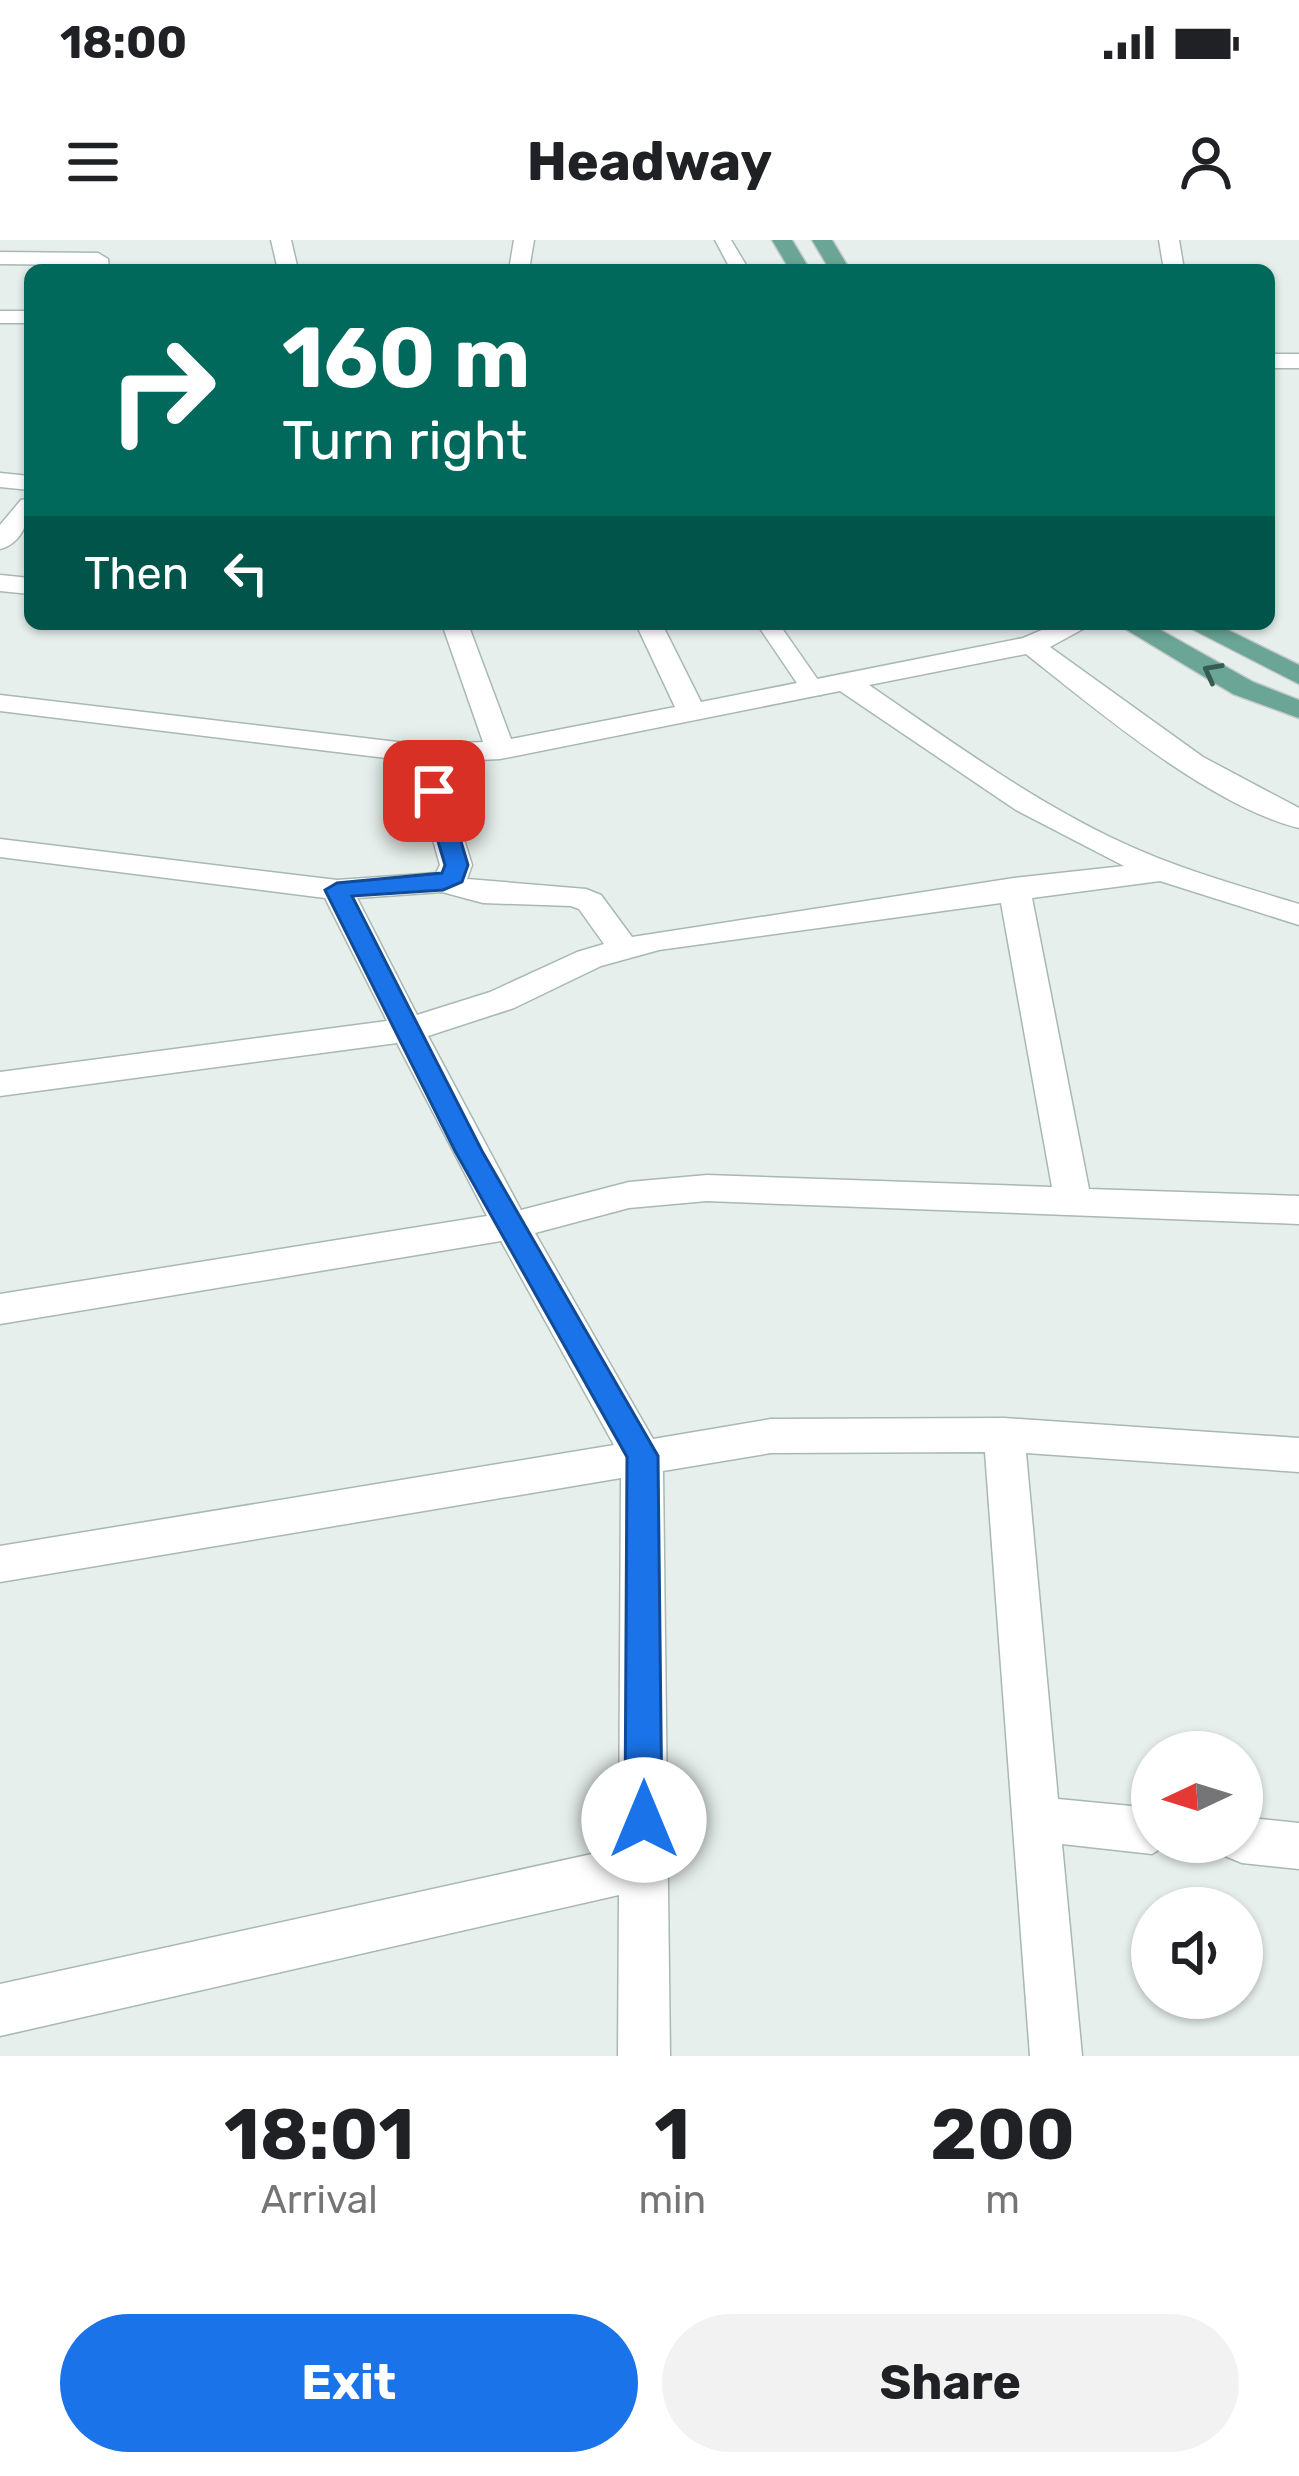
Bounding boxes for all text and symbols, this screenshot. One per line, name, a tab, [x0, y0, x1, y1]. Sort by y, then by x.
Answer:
text: 18:00	[60, 16, 187, 69]
icon: menu	[60, 129, 126, 195]
icon: person	[1173, 129, 1239, 195]
text: Headway	[527, 130, 772, 194]
text: 160 m	[282, 308, 530, 408]
icon: right	[84, 312, 240, 468]
text: Turn right	[282, 409, 527, 473]
icon: left	[213, 540, 279, 606]
text: Then	[84, 547, 189, 600]
one-way arrow	[1204, 663, 1225, 686]
pin	[383, 740, 485, 842]
icon: arrive	[401, 758, 467, 824]
north arrow	[1131, 1731, 1263, 1863]
map controls	[1131, 1731, 1263, 2019]
position arrow	[581, 1757, 707, 1883]
button: sound	[1131, 1887, 1263, 2019]
text: 18:01	[224, 2092, 414, 2177]
text: 1	[654, 2092, 690, 2177]
text: 200	[930, 2092, 1075, 2177]
text: Arrival	[261, 2177, 378, 2223]
text: min	[638, 2177, 706, 2223]
text: m	[985, 2177, 1020, 2223]
button: Exit	[60, 2314, 638, 2452]
button: Share	[662, 2314, 1239, 2452]

